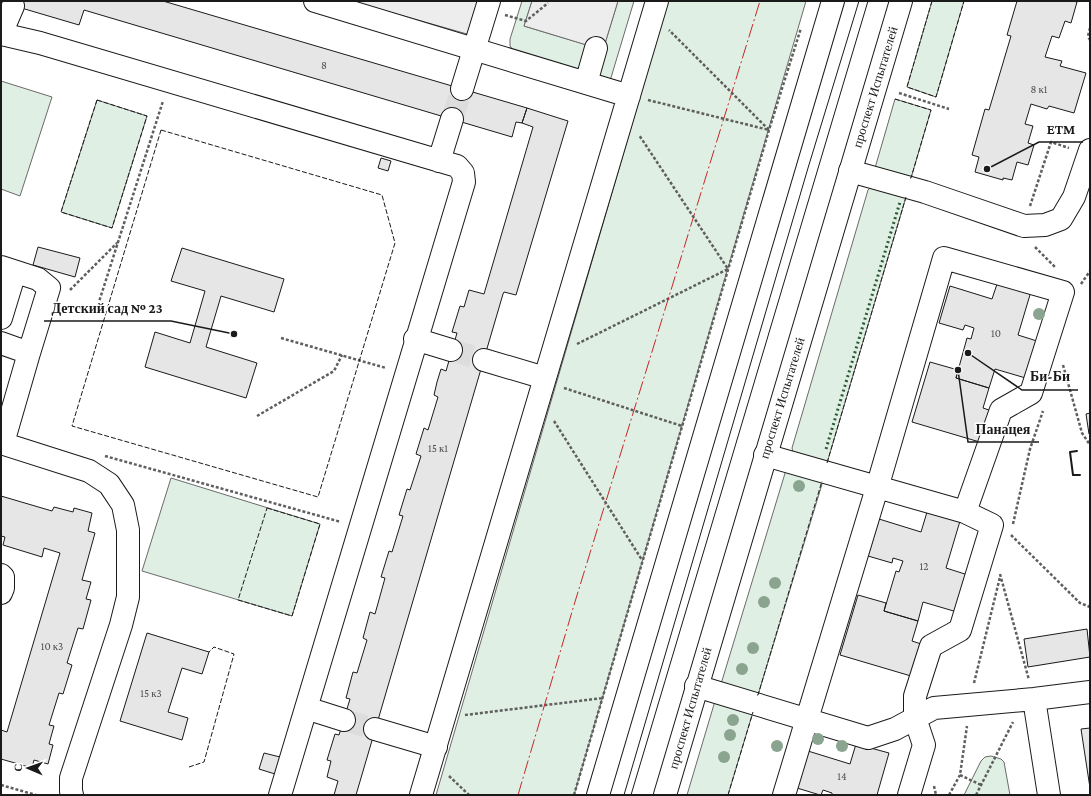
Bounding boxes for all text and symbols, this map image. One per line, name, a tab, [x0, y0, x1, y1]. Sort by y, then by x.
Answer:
street label: проспект Испытателей	[849, 25, 901, 149]
house number: 8	[321, 59, 327, 71]
house number: 8 к1	[1031, 83, 1048, 95]
callout: ETM	[1039, 116, 1083, 142]
text: ETM	[1047, 121, 1075, 137]
callout: Детский сад № 23	[44, 295, 171, 321]
text: Детский сад № 23	[51, 300, 163, 316]
house number: 10	[991, 327, 1001, 339]
street label: проспект Испытателей	[756, 336, 808, 460]
callout: Би-Би	[1022, 364, 1078, 390]
text: Би-Би	[1030, 368, 1070, 384]
callout: Панацея	[968, 416, 1039, 442]
text: Панацея	[976, 421, 1031, 437]
house number: 15 к1	[428, 442, 448, 454]
house number: 12	[920, 560, 928, 572]
house number: 10 к3	[41, 640, 63, 652]
street label: проспект Испытателей	[665, 645, 715, 771]
house number: 15 к3	[140, 687, 162, 699]
north arrow	[8, 748, 48, 788]
text: С	[12, 763, 24, 772]
house number: 14	[837, 770, 847, 782]

